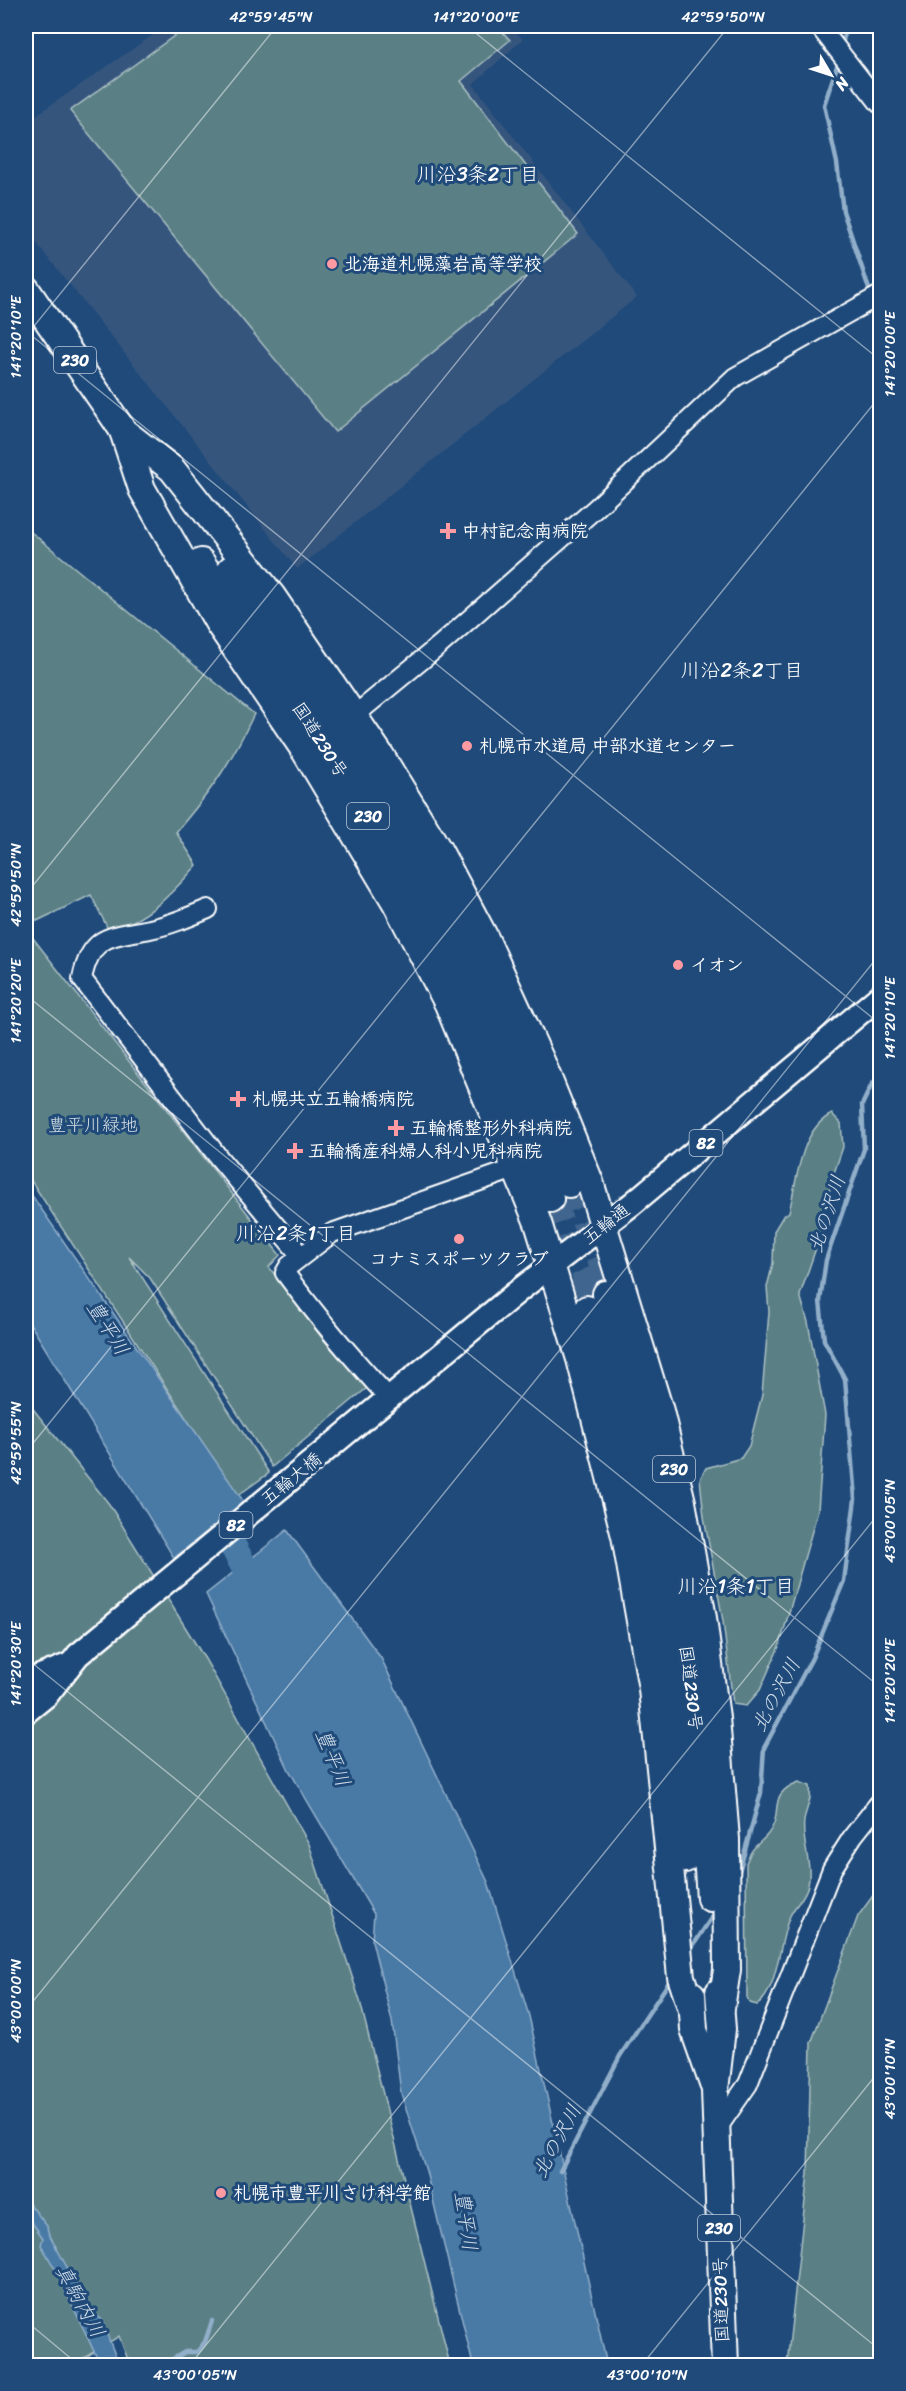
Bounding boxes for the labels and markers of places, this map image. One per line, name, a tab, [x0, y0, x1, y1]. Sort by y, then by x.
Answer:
place label: 北海道札幌藻岩高等学校	[344, 248, 542, 280]
marker: 北海道札幌藻岩高等学校	[325, 257, 339, 271]
place label: 中村記念南病院	[462, 515, 588, 547]
marker: 中村記念南病院	[439, 522, 457, 540]
place label: 札幌市水道局 中部水道センター	[479, 730, 736, 762]
marker: 札幌市水道局 中部水道センター	[460, 739, 474, 753]
place label: イオン	[690, 949, 744, 981]
marker: イオン	[671, 958, 685, 972]
place label: 札幌共立五輪橋病院	[252, 1083, 414, 1115]
marker: 札幌共立五輪橋病院	[229, 1090, 247, 1108]
place label: 五輪橋整形外科病院	[410, 1112, 572, 1144]
marker: 五輪橋整形外科病院	[387, 1119, 405, 1137]
place label: 五輪橋産科婦人科小児科病院	[308, 1135, 542, 1167]
marker: 五輪橋産科婦人科小児科病院	[286, 1142, 304, 1160]
marker: コナミスポーツクラブ	[452, 1232, 466, 1246]
place label: コナミスポーツクラブ	[369, 1243, 549, 1275]
place label: 札幌市豊平川さけ科学館	[233, 2177, 431, 2209]
marker: 札幌市豊平川さけ科学館	[214, 2186, 228, 2200]

